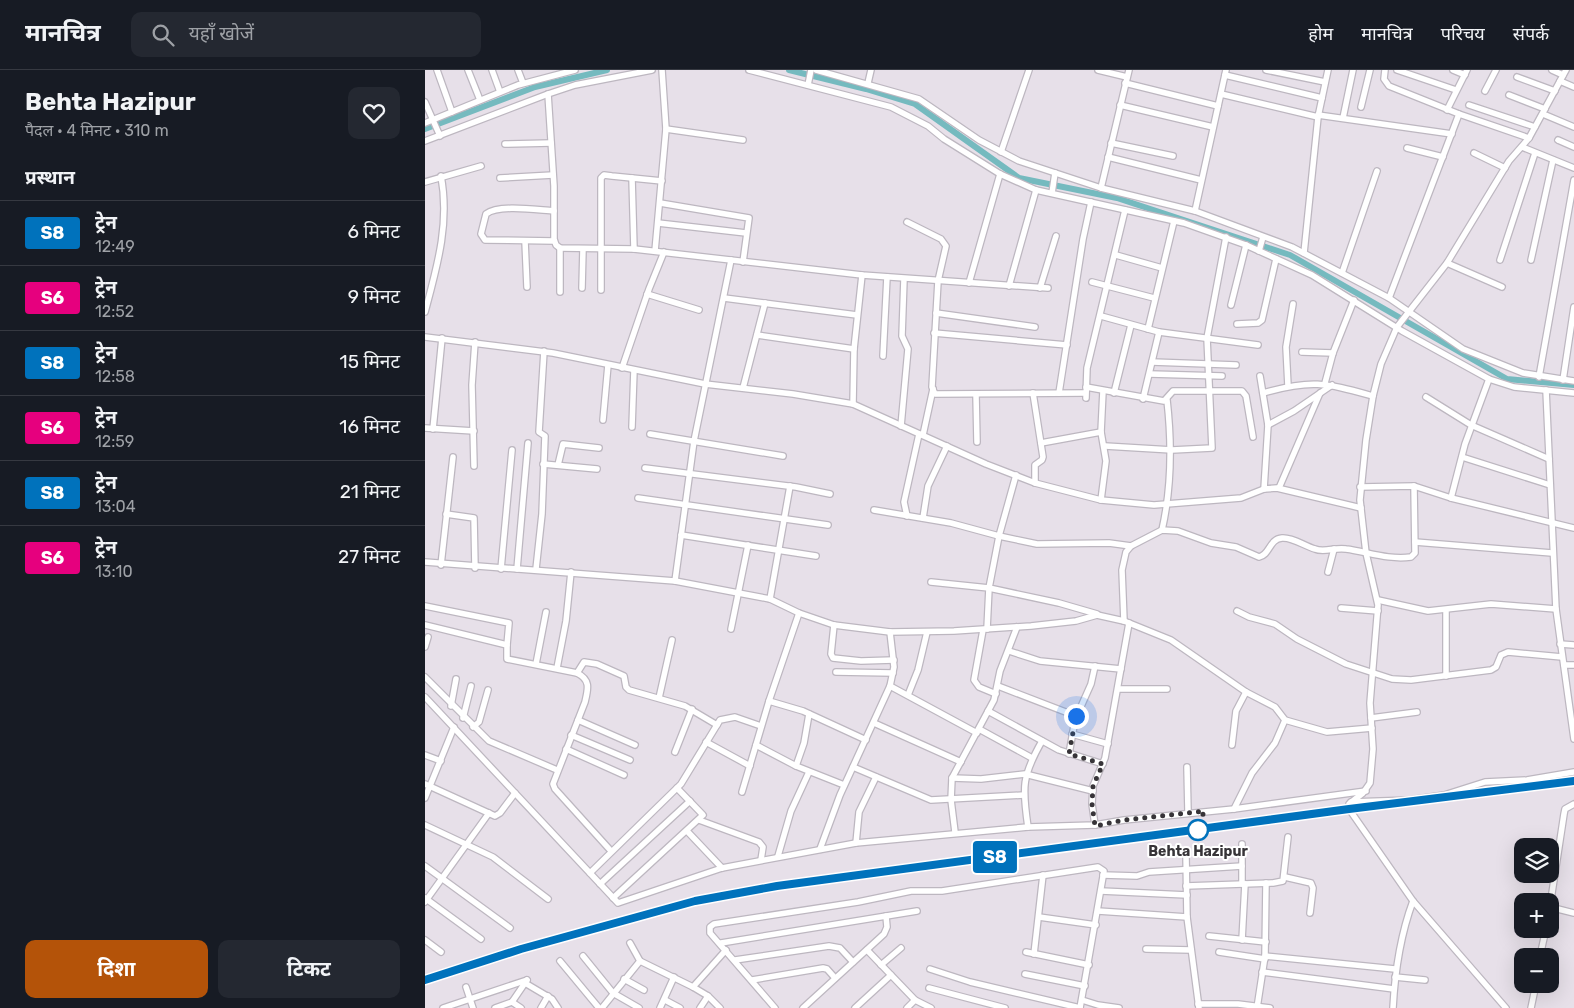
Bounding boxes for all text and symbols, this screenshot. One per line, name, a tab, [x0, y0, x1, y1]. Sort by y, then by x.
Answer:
search box	[131, 12, 481, 57]
text: मानचित्र	[25, 19, 101, 47]
icon: search	[149, 21, 177, 49]
text: यहाँ खोजें	[189, 22, 254, 45]
text: होम	[1308, 23, 1333, 45]
text: मानचित्र	[1361, 23, 1413, 45]
text: परिचय	[1441, 23, 1485, 45]
text: संपर्क	[1513, 23, 1549, 45]
button: heart	[348, 87, 400, 139]
text: Behta Hazipur	[25, 88, 196, 116]
text: पैदल · 4 मिनट · 310 m	[25, 121, 169, 140]
text: प्रस्थान	[25, 166, 75, 189]
text: ट्रेन	[95, 211, 117, 234]
text: 6 मिनट	[347, 220, 400, 243]
text: S8	[40, 222, 65, 244]
text: 12:49	[95, 237, 135, 256]
text: ट्रेन	[95, 276, 117, 299]
text: 9 मिनट	[348, 285, 400, 308]
text: S6	[41, 287, 64, 309]
text: 12:52	[95, 302, 134, 321]
text: ट्रेन	[95, 341, 117, 364]
text: 15 मिनट	[340, 350, 400, 373]
text: S8	[40, 352, 65, 374]
text: 12:58	[95, 367, 135, 386]
text: ट्रेन	[95, 406, 117, 429]
text: 16 मिनट	[339, 415, 400, 438]
text: S6	[41, 417, 64, 439]
text: 12:59	[95, 432, 134, 451]
text: ट्रेन	[95, 471, 117, 494]
text: 21 मिनट	[340, 480, 400, 503]
text: S8	[40, 482, 65, 504]
text: 13:04	[95, 497, 136, 516]
text: ट्रेन	[95, 536, 117, 559]
text: 27 मिनट	[338, 545, 400, 568]
text: S6	[41, 547, 64, 569]
text: 13:10	[95, 562, 133, 581]
your location	[1064, 704, 1089, 729]
marker: Behta Hazipur	[1187, 819, 1209, 841]
map controls	[1514, 838, 1559, 993]
button: layers	[1514, 838, 1559, 883]
line badge: S8	[973, 841, 1017, 873]
place label: Behta Hazipur	[1148, 843, 1248, 860]
text: S8	[983, 846, 1007, 868]
button: +	[1514, 893, 1559, 938]
button: दिशा	[25, 940, 208, 998]
button: टिकट	[218, 940, 400, 998]
button: −	[1514, 948, 1559, 993]

